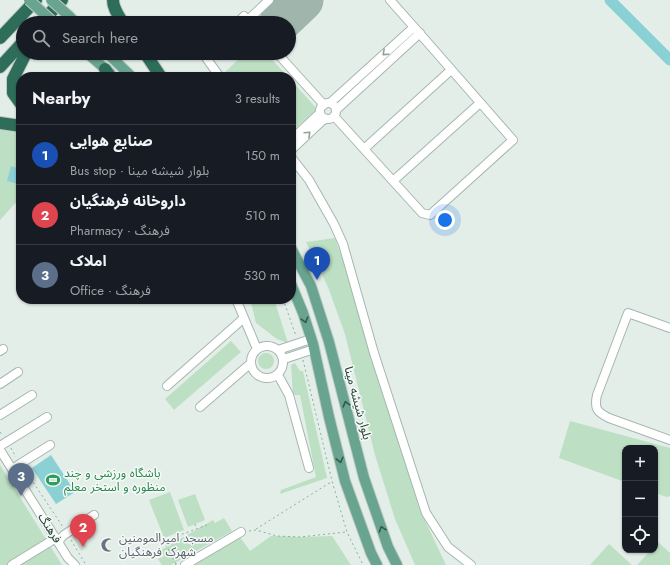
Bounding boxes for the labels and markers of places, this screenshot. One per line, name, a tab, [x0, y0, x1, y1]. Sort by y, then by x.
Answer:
pin: 1	[304, 247, 330, 280]
pin: 3	[8, 463, 34, 496]
place label: باشگاه ورزشی و چند منظوره و استخر معلم	[64, 464, 166, 496]
sports icon: باشگاه ورزشی و چند منظوره و استخر معلم	[45, 472, 61, 488]
pin: 2	[70, 514, 96, 547]
place label: مسجد امیرالمومنین شهرک فرهنگیان	[119, 529, 213, 561]
mosque icon: مسجد امیرالمومنین شهرک فرهنگیان	[100, 537, 116, 553]

